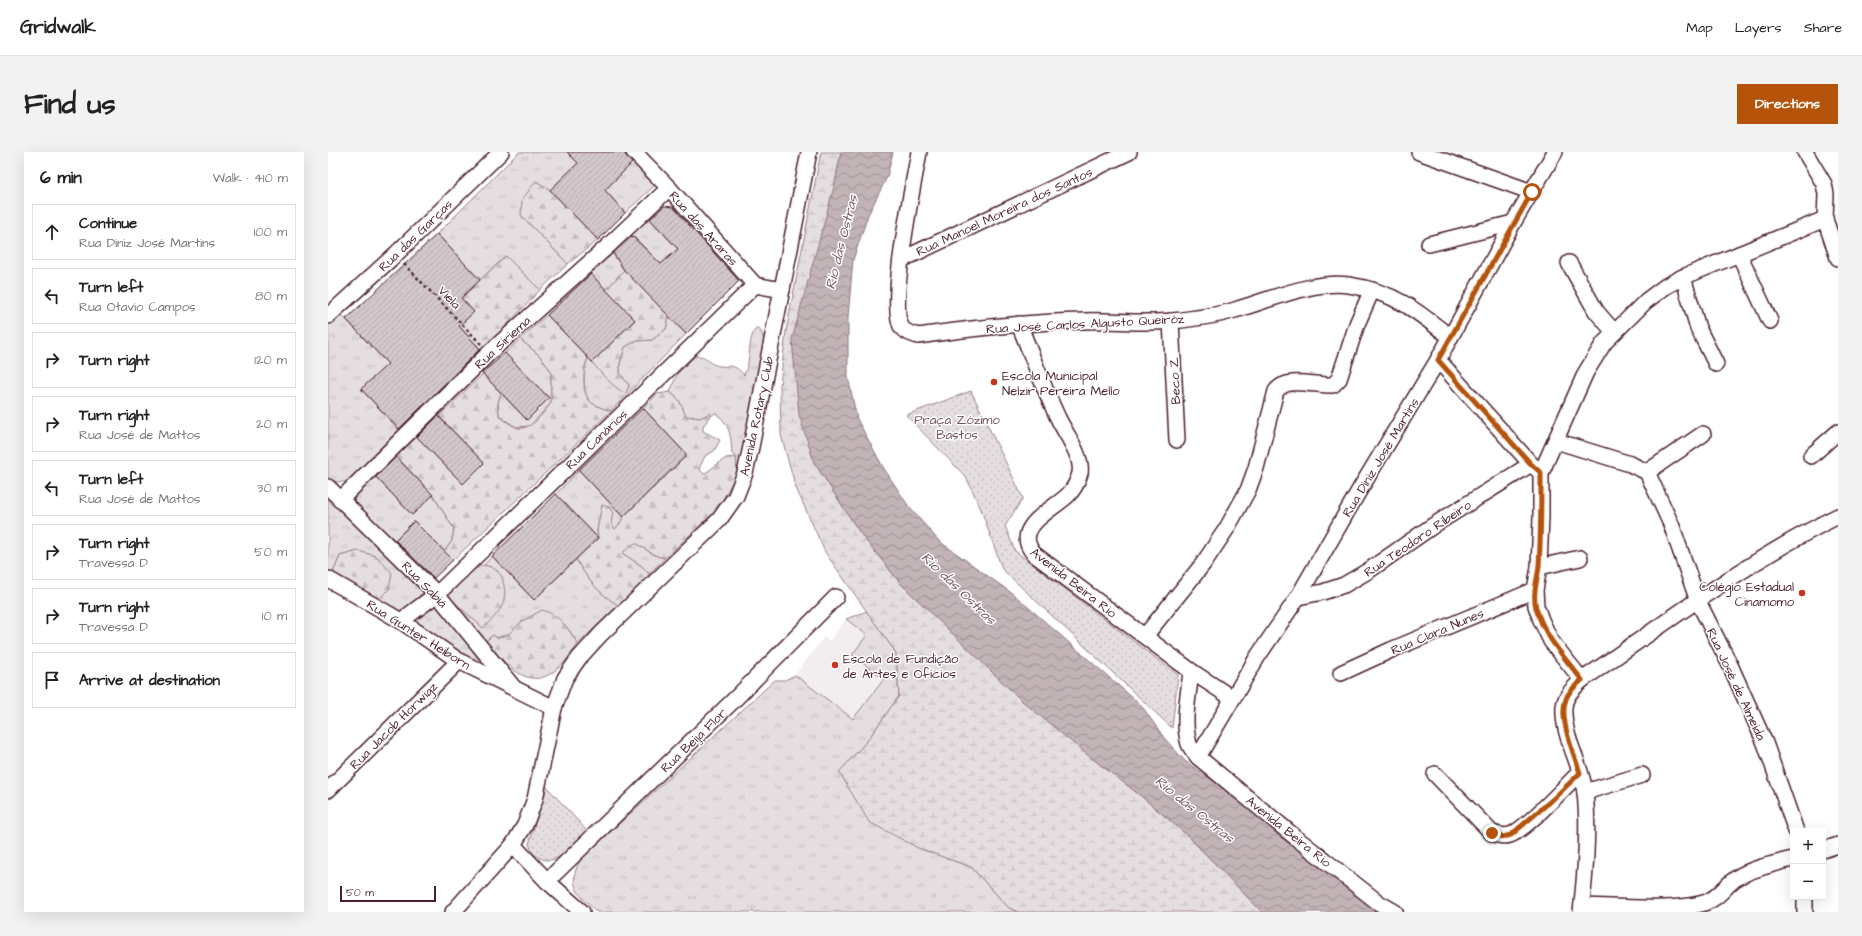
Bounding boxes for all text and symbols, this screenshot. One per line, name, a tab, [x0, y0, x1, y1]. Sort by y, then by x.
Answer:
text: Gridwalk	[20, 14, 96, 41]
text: Map	[1686, 18, 1713, 38]
text: Layers	[1735, 18, 1782, 38]
text: Share	[1804, 18, 1842, 38]
button: Directions	[1737, 84, 1838, 124]
text: Find us	[24, 85, 115, 124]
street label: Rua Manoel Moreira dos Santos	[913, 163, 1096, 261]
text: 6 min	[40, 166, 82, 190]
text: Walk · 410 m	[213, 169, 288, 187]
route start	[1523, 183, 1541, 201]
street label: Rua das Araras	[665, 187, 742, 270]
water label: Rio das Ostras	[821, 192, 864, 291]
street label: Rua das Garças	[375, 195, 457, 276]
text: Continue	[79, 213, 137, 234]
icon: ahead	[41, 221, 63, 243]
text: 100 m	[254, 223, 287, 241]
text: Rua Diniz José Martins	[79, 234, 215, 252]
text: Turn left	[79, 277, 143, 298]
street label: Viela	[434, 282, 465, 314]
icon: left	[41, 285, 63, 307]
text: 80 m	[255, 287, 287, 305]
text: Rua Otavio Campos	[79, 298, 196, 316]
street label: Rua José Carlos Algusto Queiróz	[985, 310, 1185, 339]
street label: Rua Siriema	[471, 312, 535, 373]
icon: right	[41, 349, 63, 371]
text: Turn right	[79, 350, 150, 371]
text: 120 m	[254, 351, 287, 369]
street label: Avenida Rotary Club	[735, 354, 780, 478]
street label: Beco Z	[1165, 357, 1185, 405]
place label: Escola Municipal Nelzir Pereira Mello	[1002, 367, 1120, 400]
marker: Escola Municipal Nelzir Pereira Mello	[989, 377, 999, 387]
street label: Rua Diniz José Martins	[1338, 394, 1424, 520]
text: Turn right	[79, 405, 150, 426]
street label: Rua Canários	[562, 405, 632, 474]
park label: Praça Zózimo Bastos	[914, 411, 1000, 444]
icon: right	[41, 413, 63, 435]
text: 20 m	[256, 415, 287, 433]
text: Rua José de Mattos	[79, 426, 200, 444]
text: Turn left	[79, 469, 143, 490]
icon: left	[41, 477, 63, 499]
text: 30 m	[257, 479, 287, 497]
text: Rua José de Mattos	[79, 490, 200, 508]
street label: Rua Teodoro Ribeiro	[1360, 496, 1475, 581]
text: Turn right	[79, 533, 150, 554]
icon: right	[41, 541, 63, 563]
text: 50 m	[254, 543, 287, 561]
street label: Avenida Beira Rio	[1027, 543, 1121, 623]
water label: Rio das Ostras	[917, 548, 1001, 630]
text: Travessa D	[79, 554, 148, 572]
street label: Rua Sabiá	[397, 557, 451, 612]
place label: Colégio Estadual Cinamomo	[1699, 578, 1795, 611]
marker: Colégio Estadual Cinamomo	[1797, 588, 1807, 598]
street label: Rua Gunter Heiborn	[363, 596, 474, 674]
text: Turn right	[79, 597, 150, 618]
street label: Rua Clara Nunes	[1388, 604, 1487, 660]
icon: right	[41, 605, 63, 627]
text: 10 m	[262, 607, 287, 625]
text: Travessa D	[79, 618, 148, 636]
street label: Rua José de Almeida	[1702, 625, 1770, 744]
place label: Escola de Fundição de Artes e Ofícios	[843, 650, 959, 683]
marker: Escola de Fundição de Artes e Ofícios	[830, 660, 840, 670]
icon: arrive	[41, 669, 63, 691]
text: Arrive at destination	[79, 670, 220, 691]
street label: Rua Jacob Horwigz	[346, 678, 443, 774]
street label: Rua Beija Flor	[657, 705, 731, 777]
water label: Rio das Ostras	[1151, 772, 1239, 849]
street label: Avenida Beira Rio	[1242, 792, 1335, 872]
route end	[1483, 824, 1501, 842]
map controls	[1790, 828, 1826, 900]
button: +	[1790, 828, 1826, 864]
button: −	[1790, 864, 1826, 900]
scale bar	[340, 884, 436, 903]
text: 50 m	[346, 885, 374, 900]

